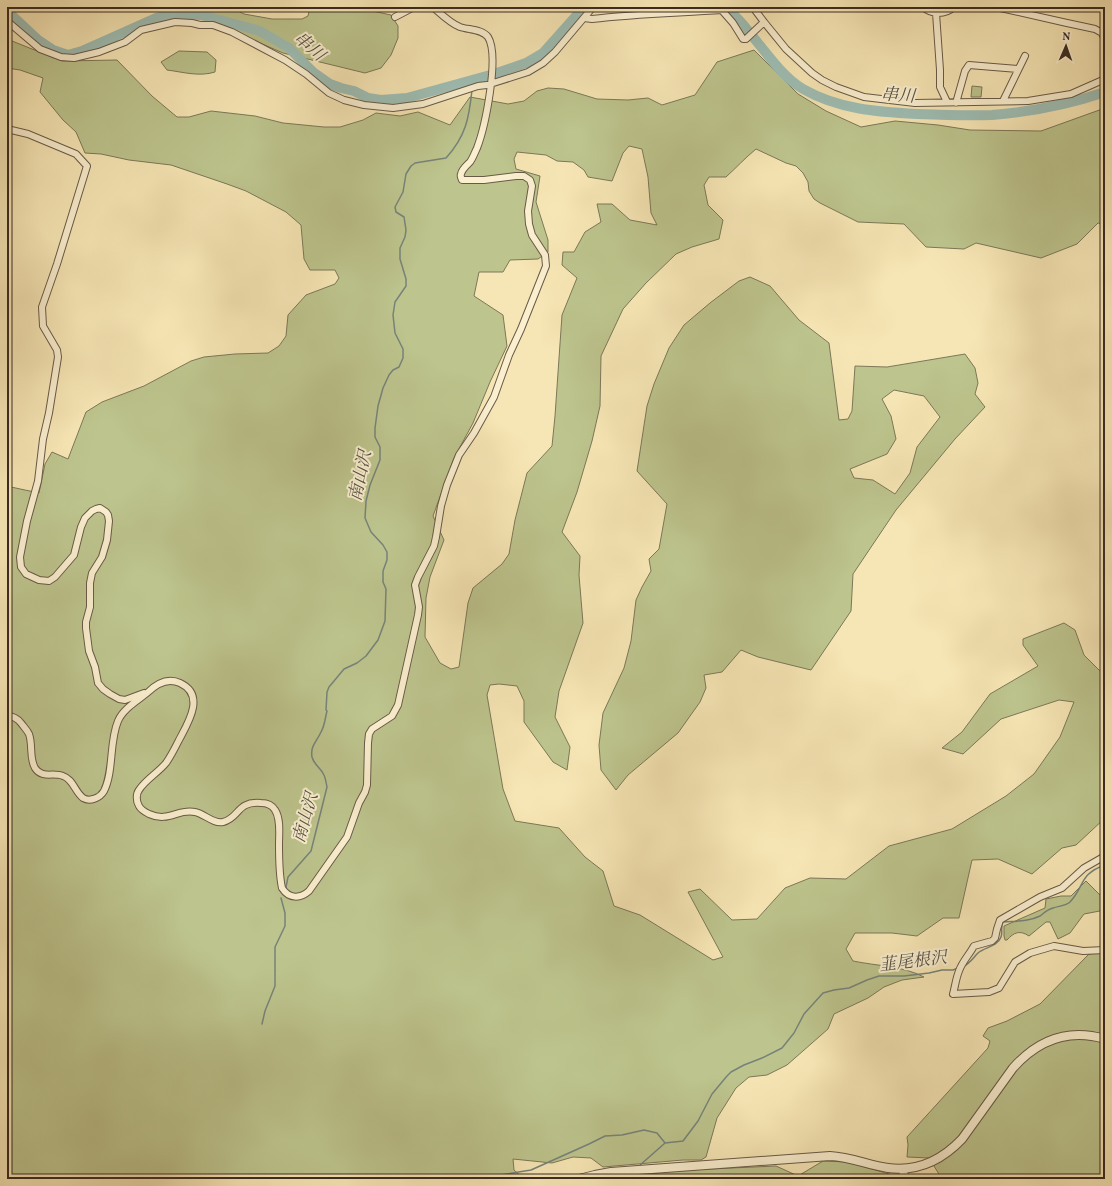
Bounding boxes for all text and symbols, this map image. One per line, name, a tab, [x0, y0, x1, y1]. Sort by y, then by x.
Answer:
north arrow	[1046, 26, 1086, 66]
water label: 串川	[289, 27, 331, 68]
text: N	[1062, 30, 1071, 45]
water label: 串川	[880, 83, 918, 109]
water label: 南山沢	[344, 447, 378, 503]
water label: 南山沢	[288, 788, 325, 846]
water label: 韮尾根沢	[878, 946, 950, 978]

